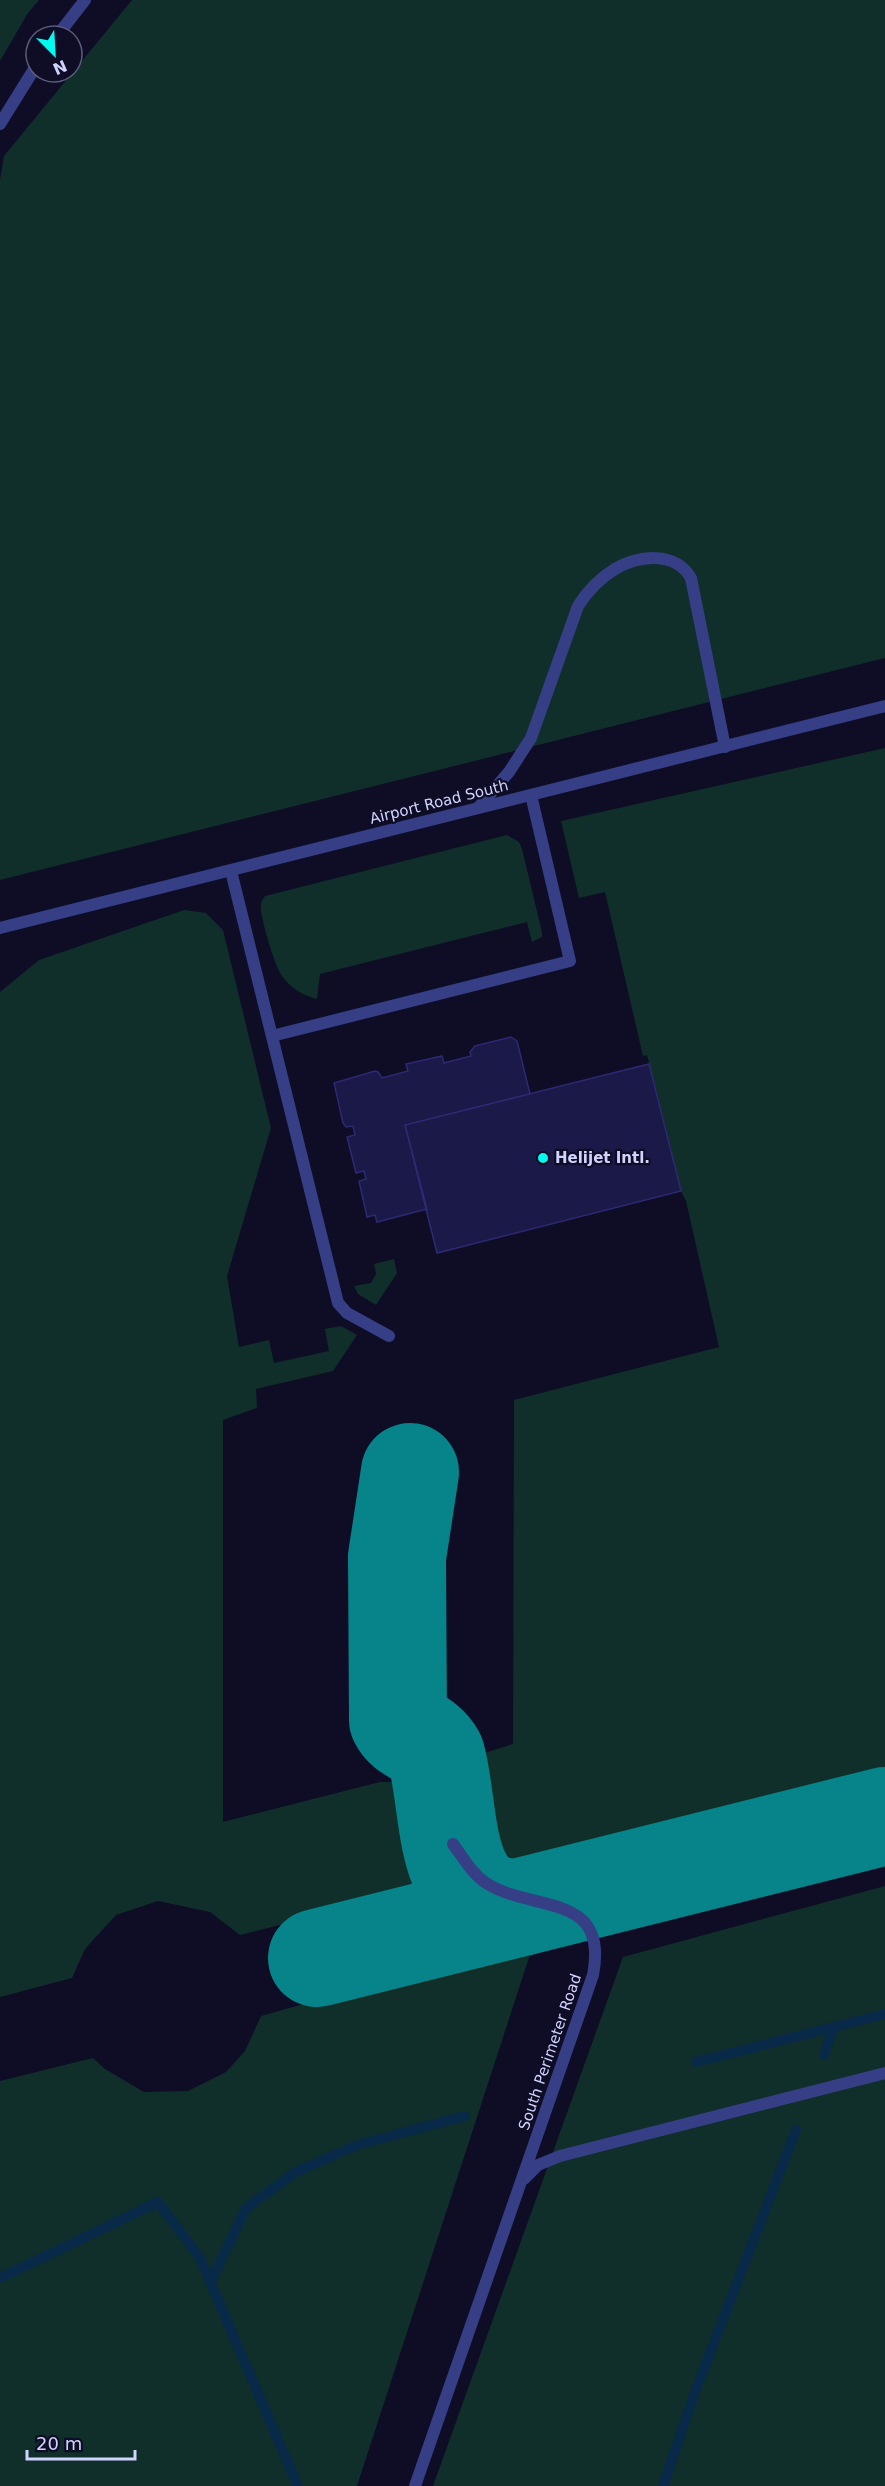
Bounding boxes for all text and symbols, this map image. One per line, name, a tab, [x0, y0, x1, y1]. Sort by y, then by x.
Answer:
north arrow	[24, 24, 84, 84]
text: N	[50, 56, 70, 79]
street label: Airport Road South	[368, 776, 510, 828]
place label: Helijet Intl.	[555, 1149, 650, 1167]
marker: Helijet Intl.	[536, 1151, 550, 1165]
street label: South Perimeter Road	[515, 1972, 585, 2132]
scale bar	[27, 2423, 135, 2461]
text: 20 m	[36, 2433, 82, 2454]

